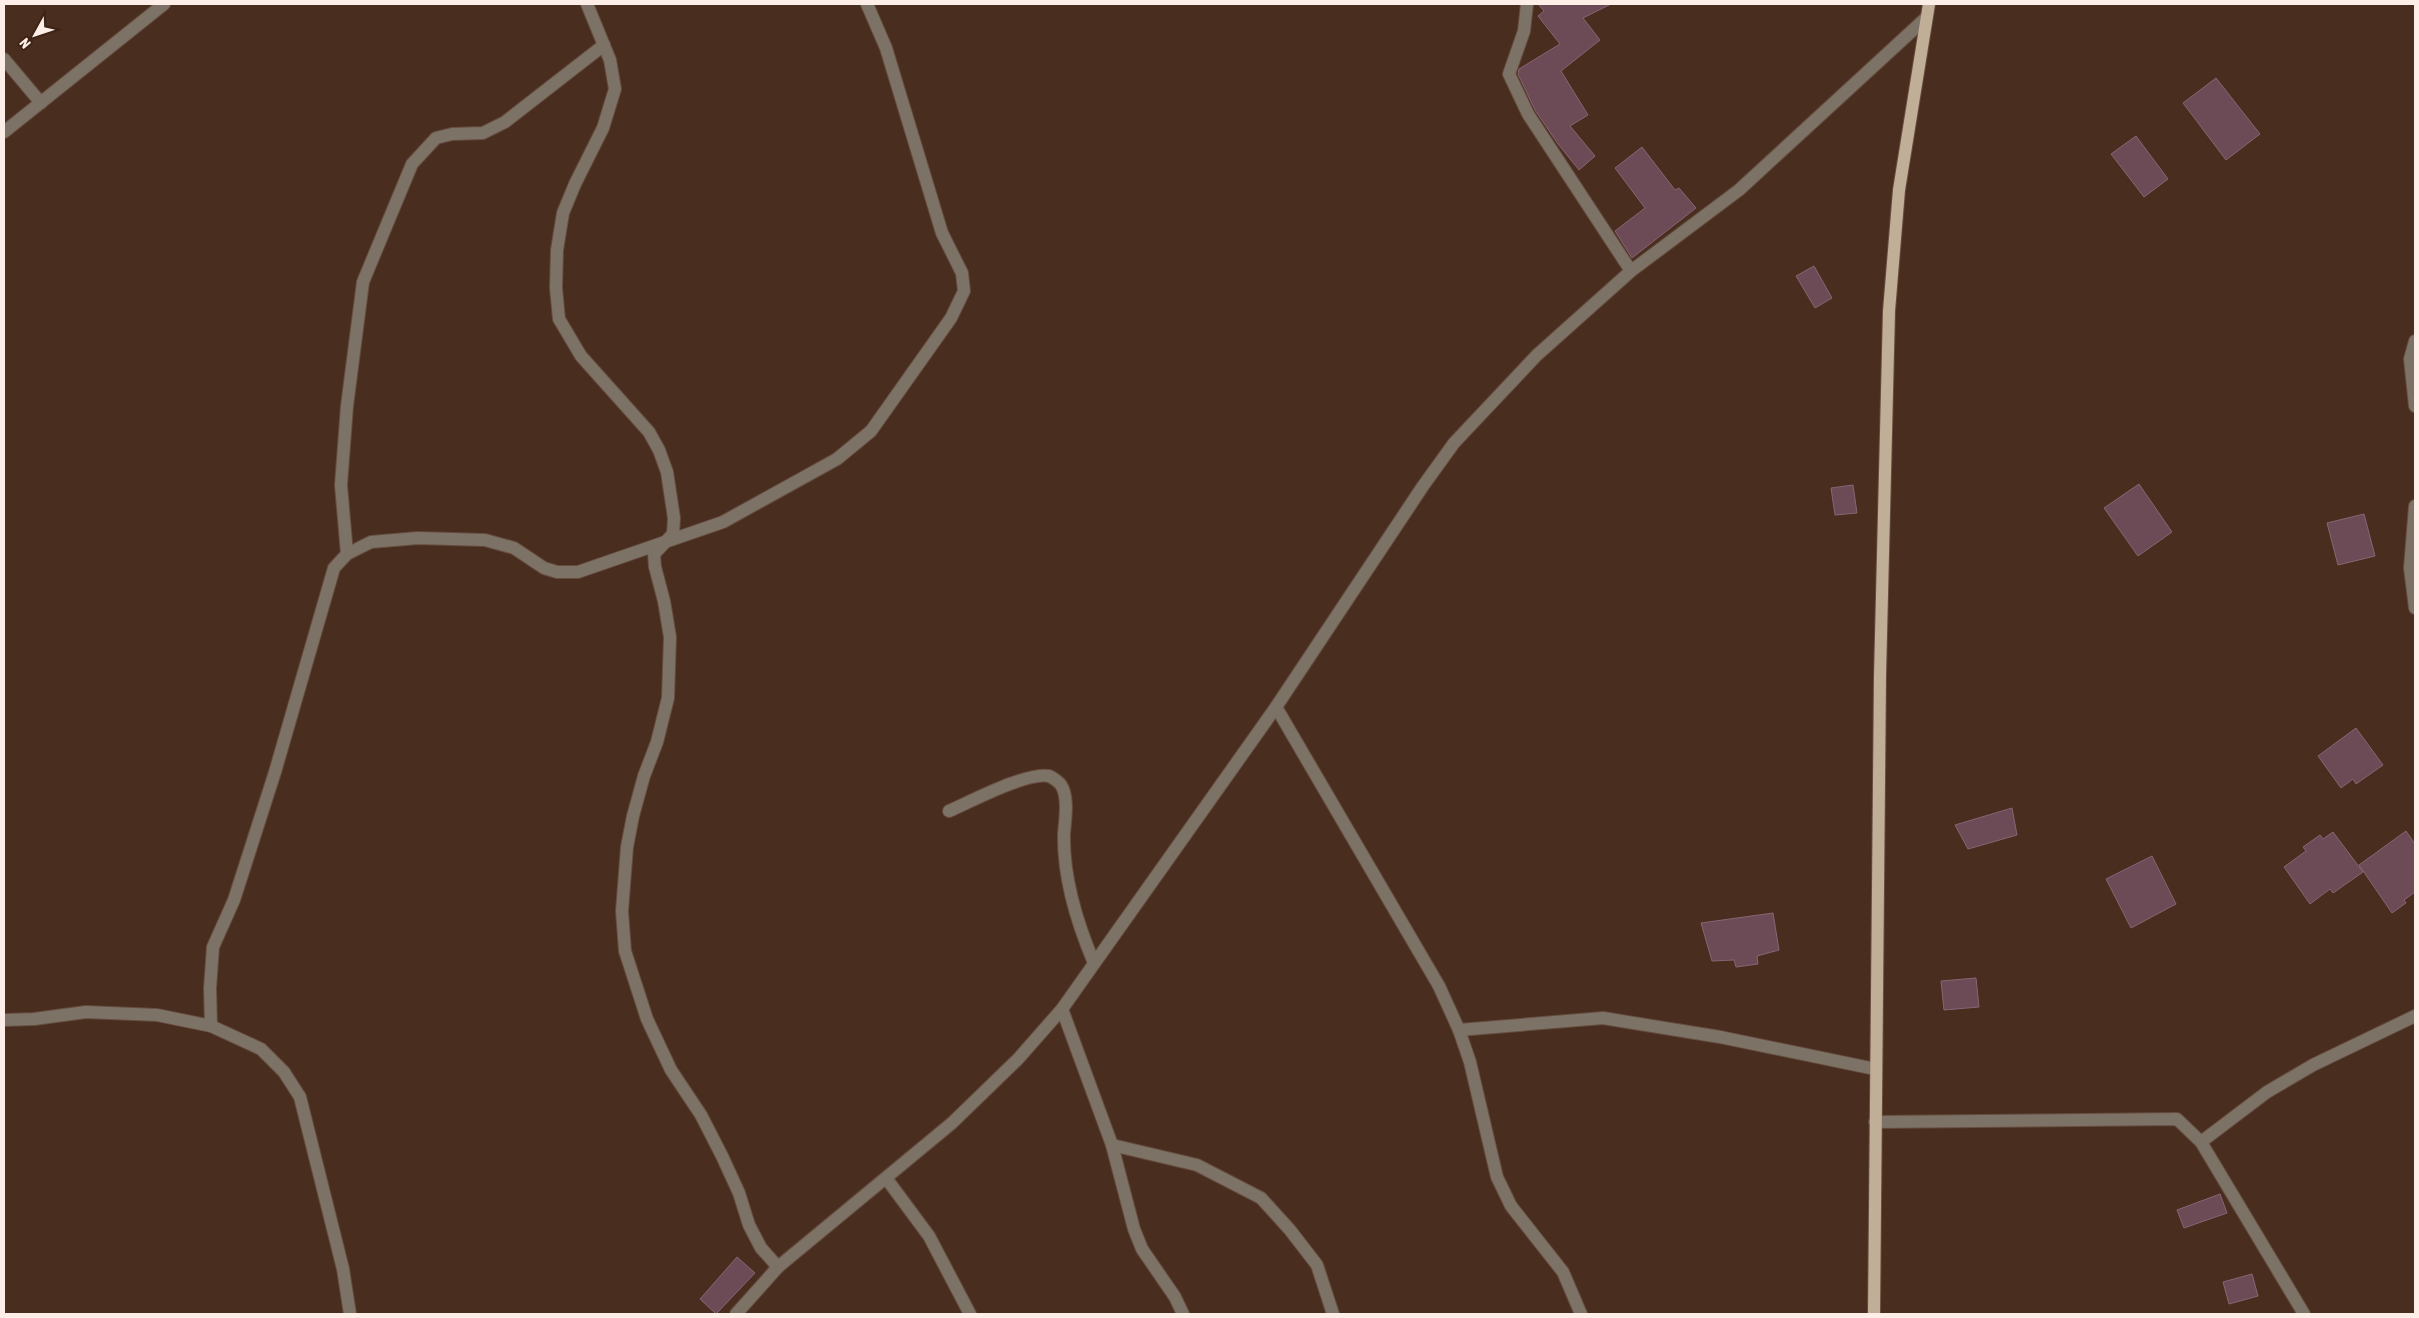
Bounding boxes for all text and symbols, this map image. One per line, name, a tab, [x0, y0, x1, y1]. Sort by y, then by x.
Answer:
north arrow	[10, 10, 60, 60]
text: N	[16, 35, 34, 52]

